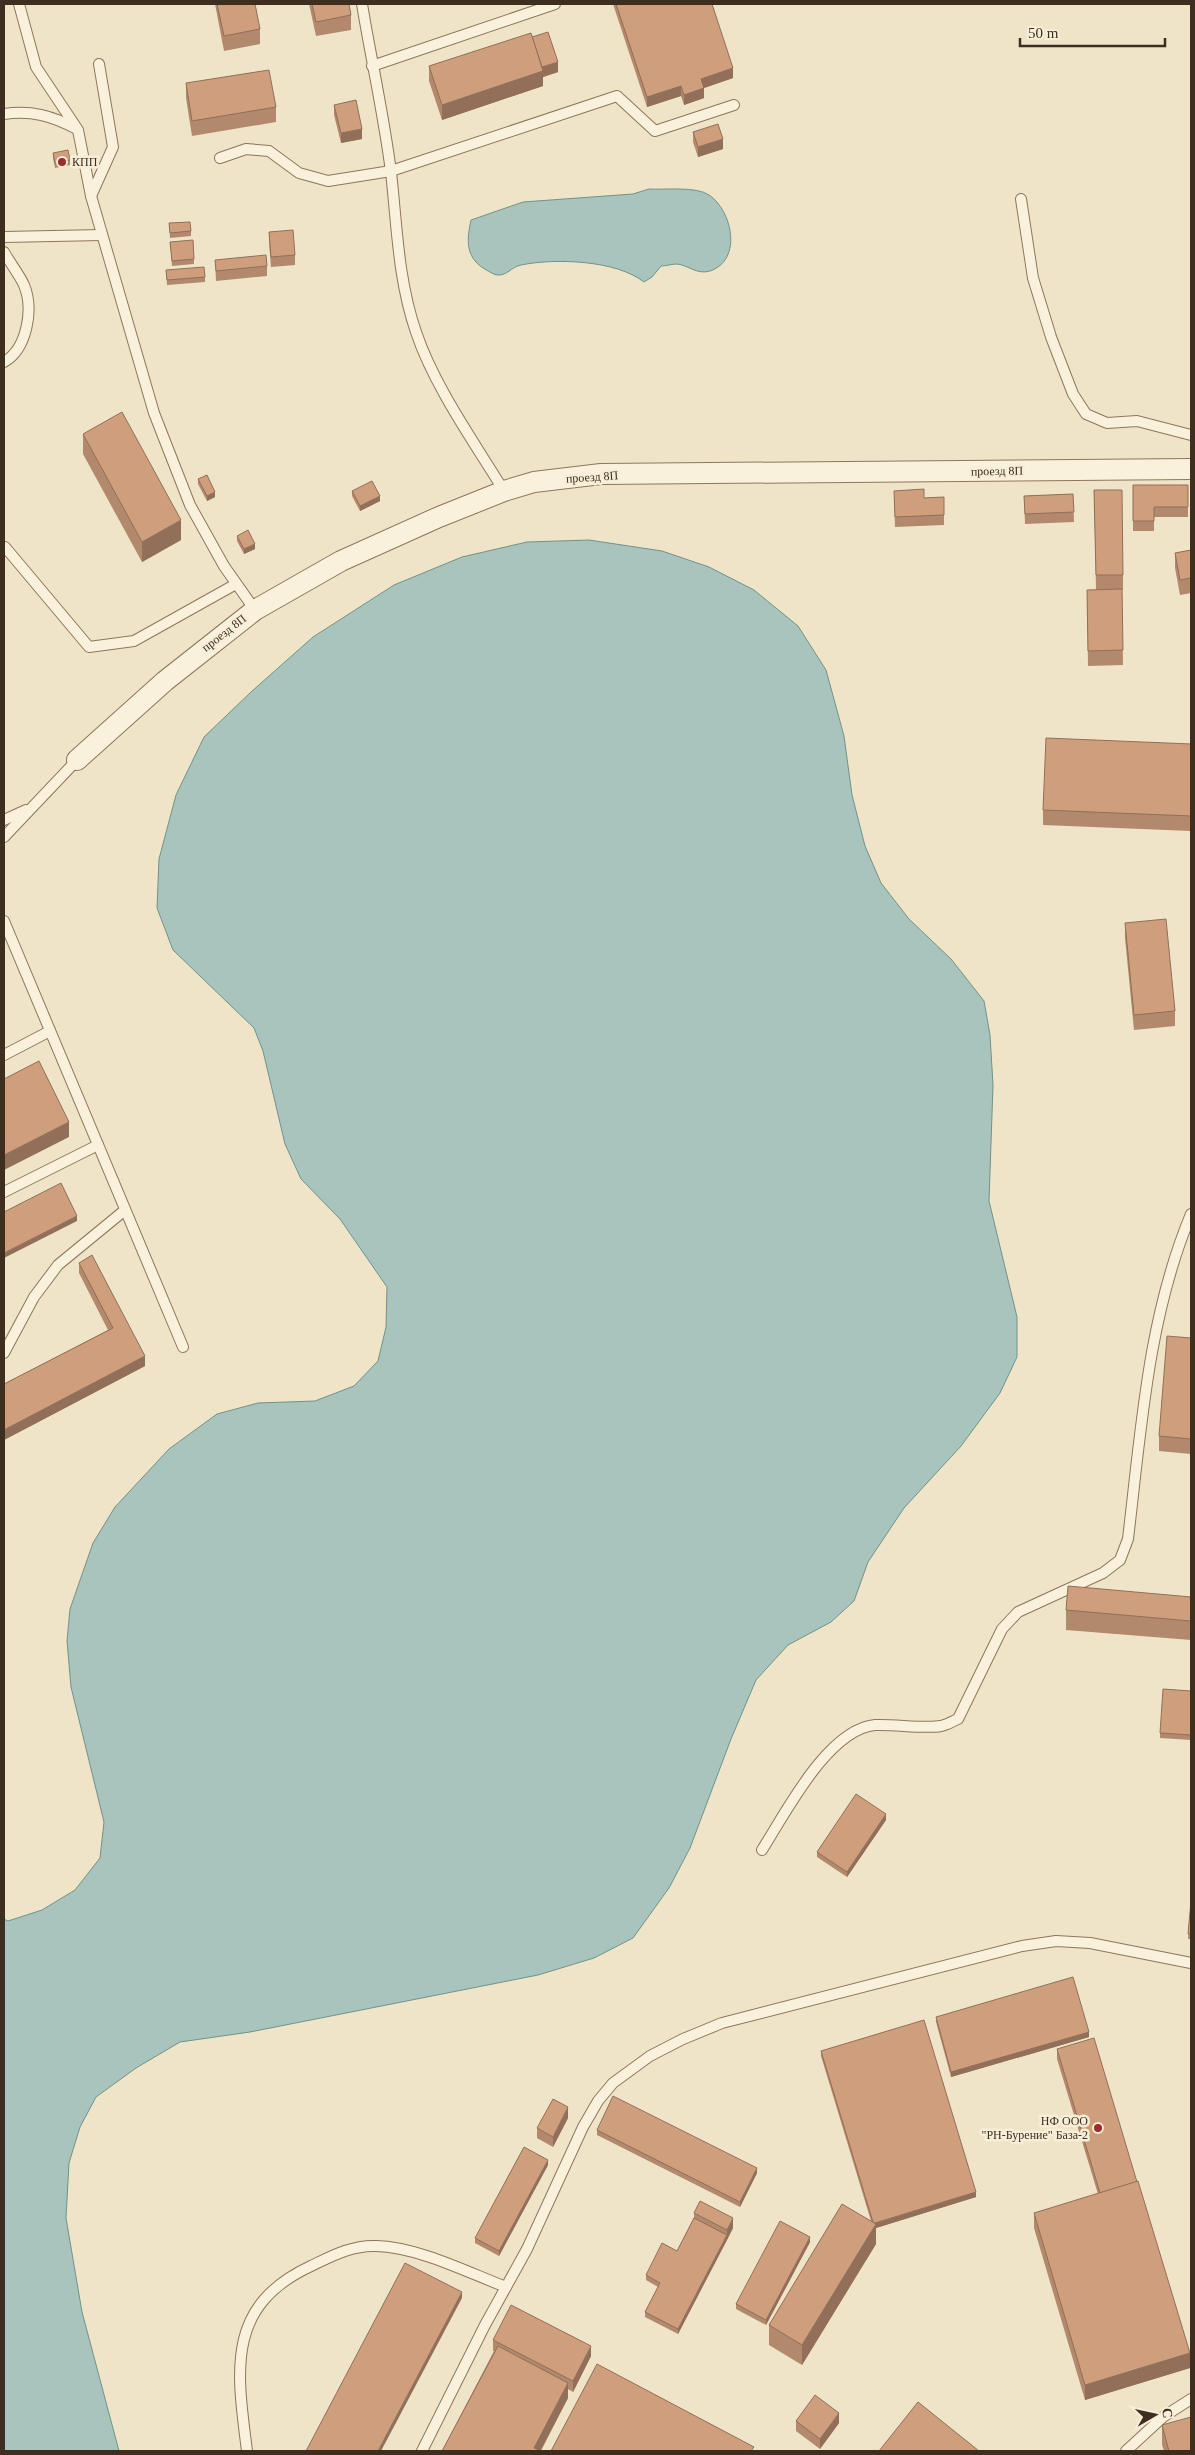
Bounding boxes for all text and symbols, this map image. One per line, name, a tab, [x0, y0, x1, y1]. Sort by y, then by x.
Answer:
scale bar	[1020, 15, 1165, 47]
text: 50 m	[1028, 25, 1059, 41]
place label: КПП	[72, 155, 98, 169]
marker: КПП	[56, 156, 68, 168]
street label: проезд 8П	[971, 464, 1024, 478]
street label: проезд 8П	[565, 468, 619, 486]
street label: проезд 8П	[199, 611, 249, 655]
place label: НФ ООО "РН-Бурение" База-2	[982, 2114, 1088, 2142]
marker: НФ ООО "РН-Бурение" База-2	[1092, 2122, 1104, 2134]
north arrow	[1130, 2390, 1180, 2440]
text: С	[1159, 2407, 1176, 2419]

